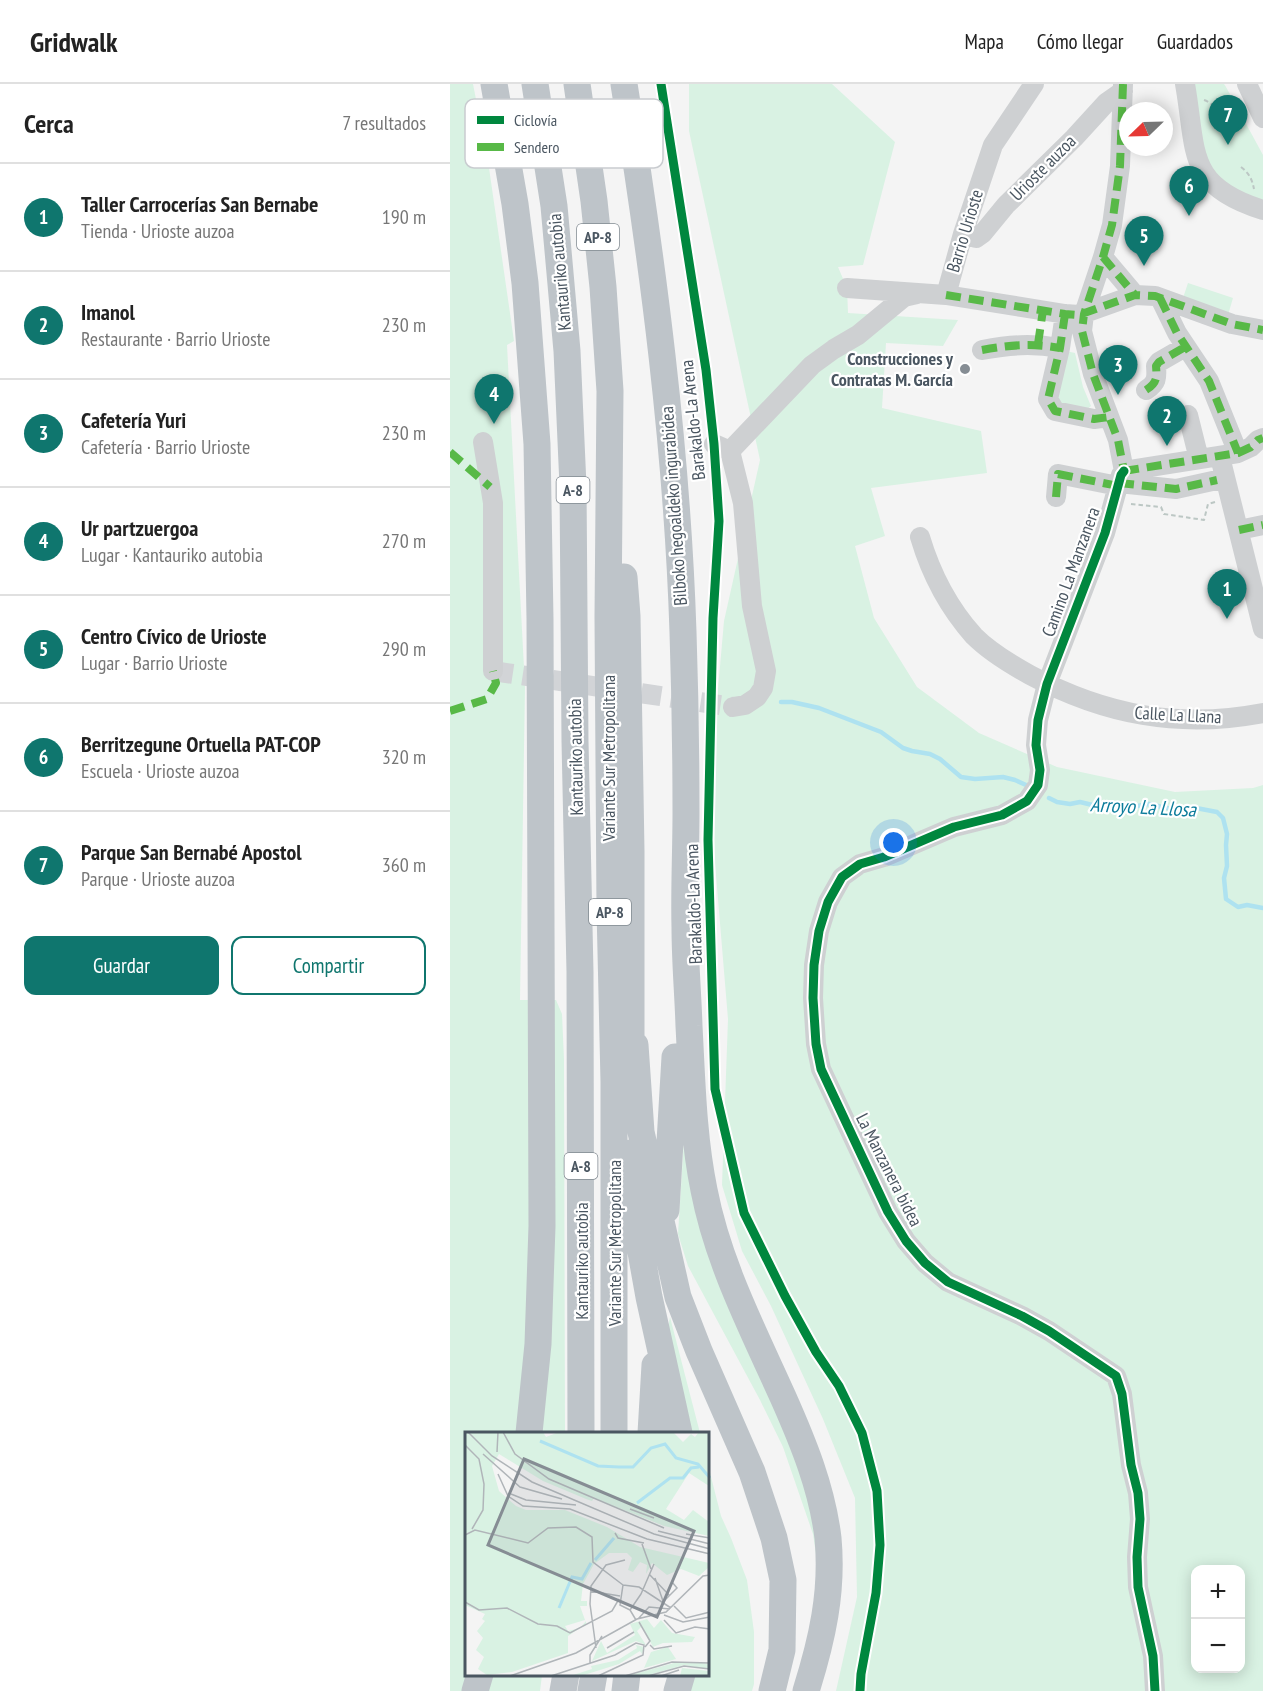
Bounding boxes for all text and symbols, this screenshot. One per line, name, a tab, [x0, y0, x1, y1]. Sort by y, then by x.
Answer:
text: Gridwalk	[30, 23, 118, 60]
text: Mapa	[965, 28, 1004, 55]
text: Cómo llegar	[1037, 28, 1124, 55]
text: Guardados	[1157, 28, 1233, 55]
pin: 7	[1208, 95, 1248, 145]
legend	[465, 99, 663, 168]
north arrow	[1119, 102, 1173, 156]
text: Cerca	[24, 107, 74, 140]
text: 7 resultados	[342, 110, 426, 136]
text: Ciclovía	[514, 110, 557, 130]
street label: Urioste auzoa	[1005, 130, 1081, 206]
text: Sendero	[514, 137, 559, 157]
pin: 6	[1170, 166, 1208, 216]
street label: Barrio Urioste	[941, 187, 988, 275]
text: Taller Carrocerías San Bernabe	[81, 190, 319, 218]
text: 1	[39, 204, 48, 230]
text: 190 m	[382, 204, 426, 230]
street label: Kantauriko autobia	[543, 213, 576, 331]
pin: 5	[1124, 216, 1164, 266]
text: Tienda · Urioste auzoa	[81, 218, 234, 244]
road number: AP-8	[577, 224, 619, 250]
text: Imanol	[81, 298, 135, 326]
text: 2	[39, 312, 48, 338]
text: 230 m	[382, 312, 426, 338]
text: Restaurante · Barrio Urioste	[81, 326, 270, 352]
pin: 3	[1098, 346, 1138, 395]
place label: Construcciones y Contratas M. García	[831, 347, 954, 391]
street label: Barakaldo-La Arena	[675, 359, 710, 481]
marker: Construcciones y Contratas M. García	[958, 362, 972, 376]
pin: 4	[474, 374, 513, 424]
pin: 2	[1148, 396, 1186, 446]
street label: Bilboko hegoaldeko ingurabidea	[655, 405, 692, 607]
text: Cafetería Yuri	[81, 406, 186, 434]
text: 3	[39, 420, 48, 446]
text: 230 m	[382, 420, 426, 446]
text: Cafetería · Barrio Urioste	[81, 434, 250, 460]
road number: A-8	[556, 477, 590, 503]
street label: Camino La Manzanera	[1036, 504, 1105, 640]
text: Ur partzuergoa	[81, 514, 198, 542]
text: 4	[39, 528, 48, 554]
text: 270 m	[382, 528, 426, 554]
text: Lugar · Kantauriko autobia	[81, 542, 263, 568]
pin: 1	[1208, 570, 1246, 619]
text: Centro Cívico de Urioste	[81, 622, 267, 650]
text: 5	[39, 636, 48, 662]
text: 290 m	[382, 636, 426, 662]
text: Lugar · Barrio Urioste	[81, 650, 227, 676]
street label: Variante Sur Metropolitana	[597, 675, 620, 842]
street label: Kantauriko autobia	[563, 698, 588, 816]
street label: Calle La Llana	[1134, 701, 1222, 728]
text: Berritzegune Ortuella PAT-COP	[81, 730, 321, 758]
text: 6	[39, 744, 48, 770]
text: 320 m	[382, 744, 426, 770]
text: Escuela · Urioste auzoa	[81, 758, 240, 784]
water label: Arroyo La Llosa	[1089, 791, 1198, 823]
your location	[879, 828, 908, 857]
text: Parque San Bernabé Apostol	[81, 838, 302, 866]
street label: Barakaldo-La Arena	[680, 843, 707, 965]
text: 7	[39, 852, 48, 878]
text: 360 m	[382, 852, 426, 878]
text: Parque · Urioste auzoa	[81, 866, 235, 892]
road number: AP-8	[589, 899, 631, 925]
button: Guardar	[24, 936, 219, 995]
button: Compartir	[231, 936, 426, 995]
street label: La Manzanera bidea	[851, 1109, 928, 1230]
road number: A-8	[564, 1153, 598, 1179]
street label: Variante Sur Metropolitana	[603, 1160, 626, 1327]
street label: Kantauriko autobia	[570, 1202, 593, 1320]
inset map	[465, 1432, 710, 1676]
map controls	[1191, 1565, 1245, 1673]
button: +	[1191, 1565, 1245, 1619]
button: −	[1191, 1619, 1245, 1673]

